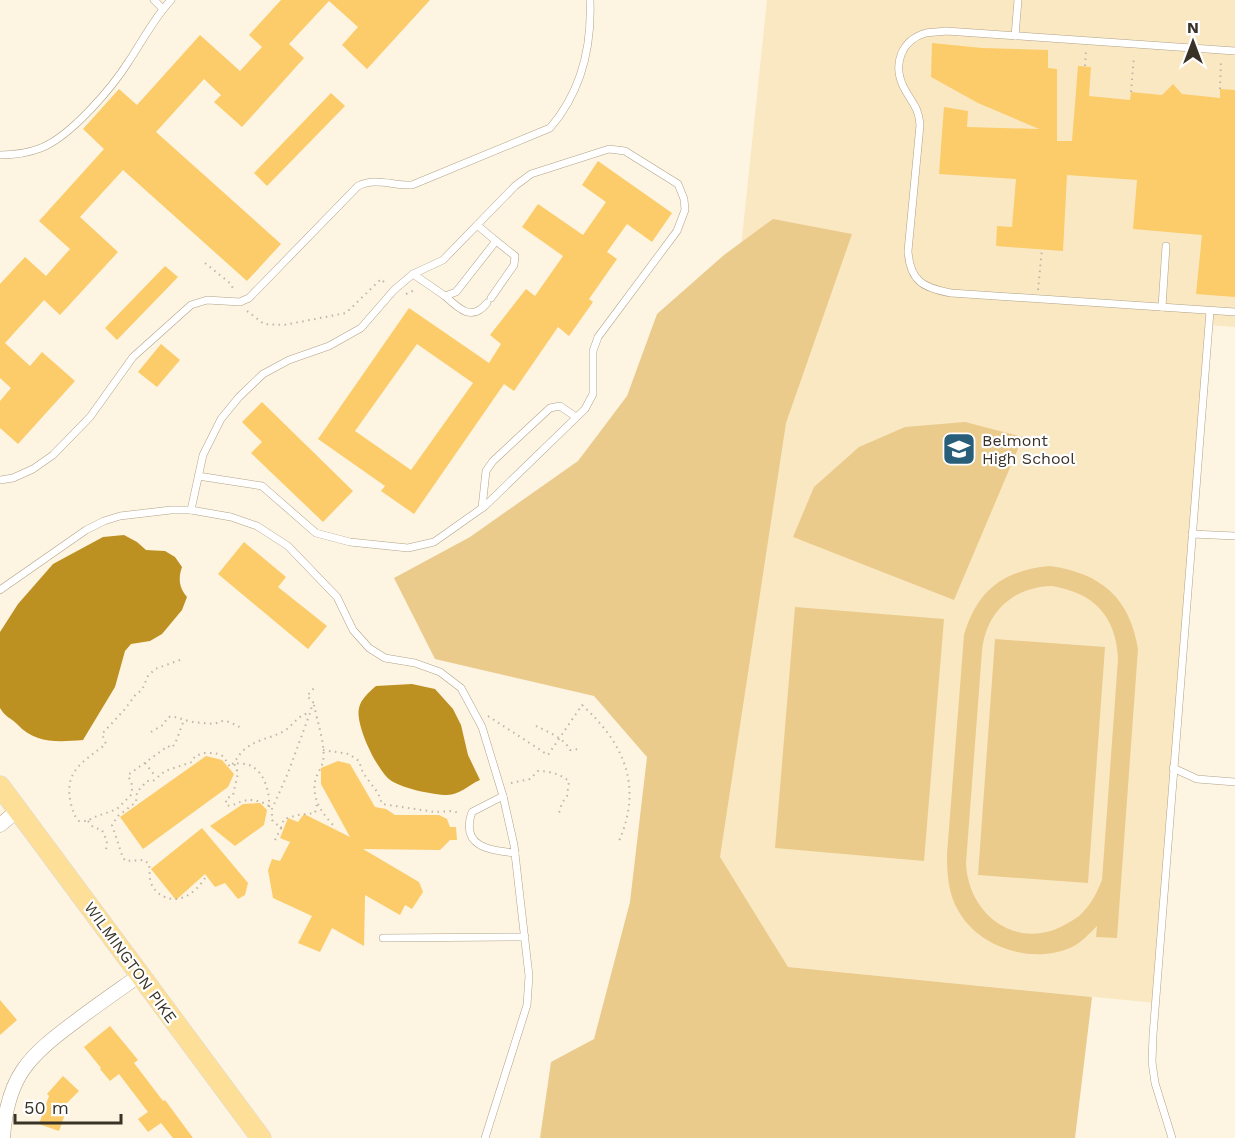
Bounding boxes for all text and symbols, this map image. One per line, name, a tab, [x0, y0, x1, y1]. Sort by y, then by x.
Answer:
north arrow	[1163, 12, 1223, 72]
text: N	[1187, 18, 1199, 37]
school or university icon: Belmont High School	[941, 431, 977, 467]
place label: Belmont High School	[982, 431, 1075, 468]
street label: WILMINGTON PIKE	[80, 898, 181, 1027]
scale bar	[15, 1087, 122, 1125]
text: 50 m	[24, 1097, 69, 1118]

